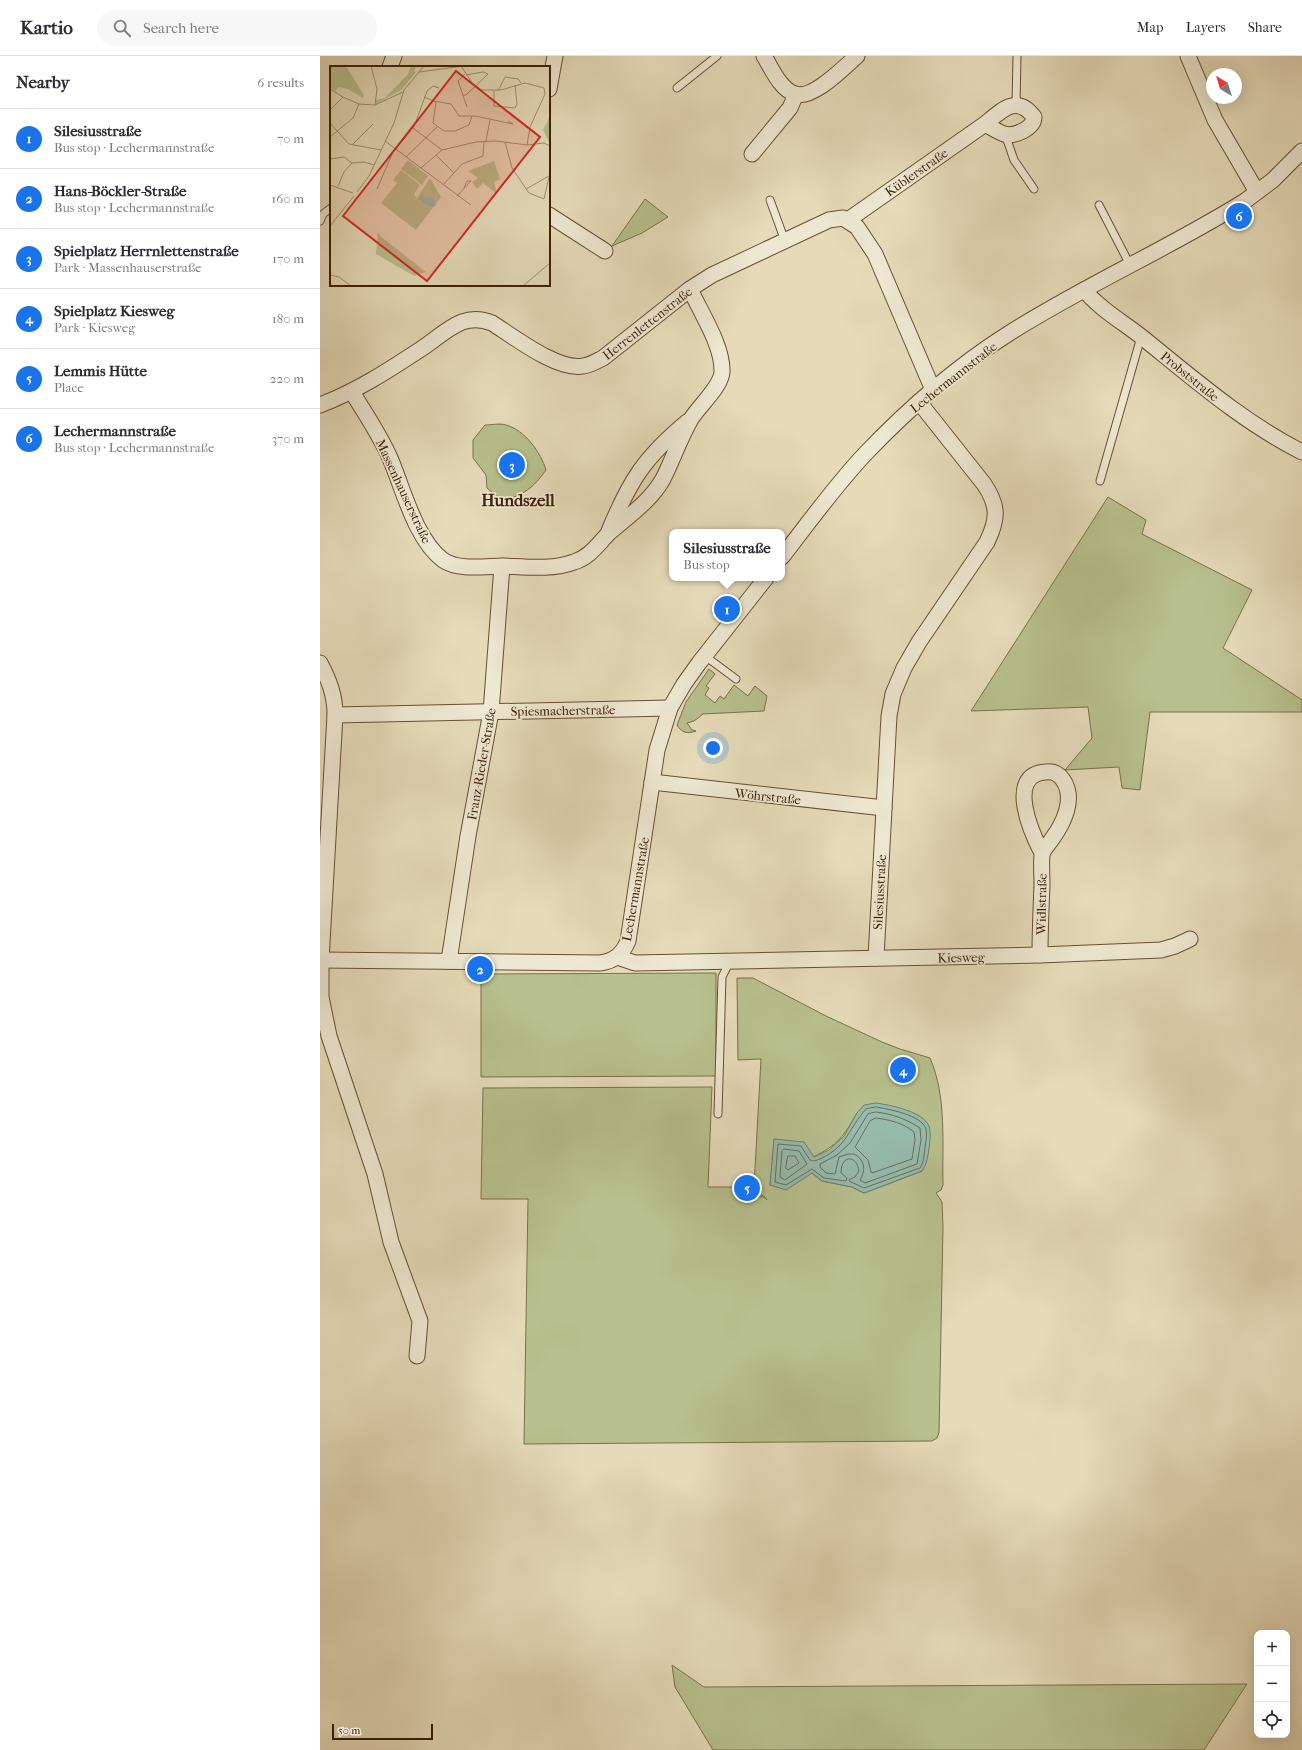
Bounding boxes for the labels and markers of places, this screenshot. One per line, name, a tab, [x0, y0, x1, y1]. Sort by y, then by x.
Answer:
pin: 6	[1226, 201, 1252, 231]
pin: 3	[499, 450, 525, 480]
pin: 1	[714, 594, 740, 624]
pin: 2	[467, 954, 493, 984]
pin: 4	[890, 1055, 916, 1085]
pin: 5	[734, 1173, 760, 1203]

